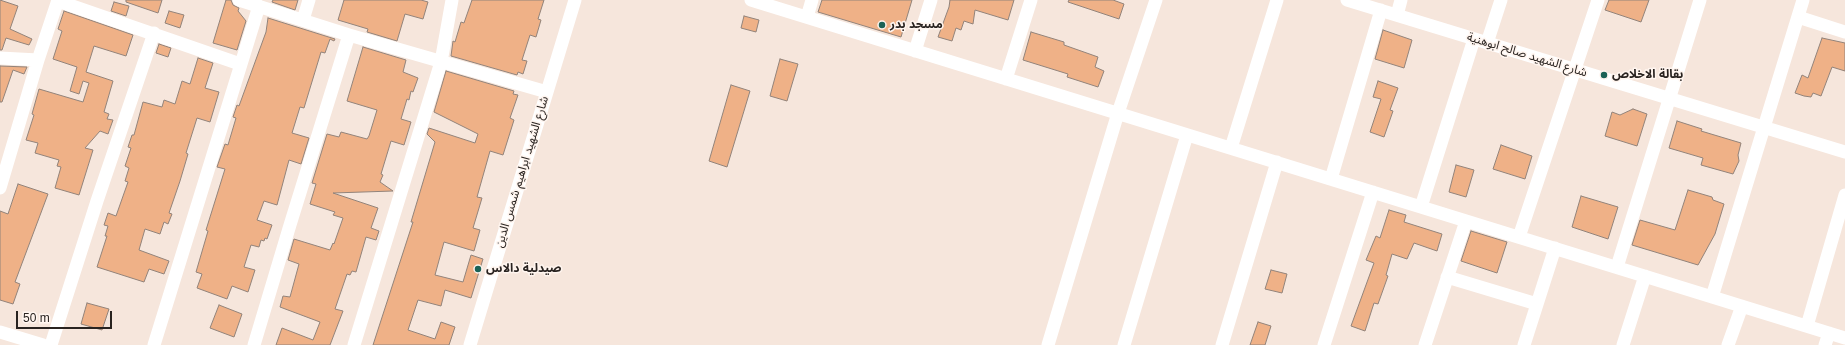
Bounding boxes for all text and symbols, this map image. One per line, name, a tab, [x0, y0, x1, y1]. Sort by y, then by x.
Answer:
place label: مسجد بدر	[890, 18, 943, 32]
marker: مسجد بدر	[877, 20, 887, 30]
street label: شارع الشهيد صالح ابوهنية	[1465, 30, 1589, 80]
place label: بقالة الاخلاص	[1612, 68, 1683, 82]
marker: بقالة الاخلاص	[1599, 70, 1609, 80]
street label: شارع الشهيد ابراهيم شمس الدين	[492, 95, 552, 249]
place label: صيدلية دالاس	[486, 262, 561, 276]
marker: صيدلية دالاس	[473, 264, 483, 274]
scale bar	[18, 303, 114, 329]
text: 50 m	[23, 311, 50, 325]

